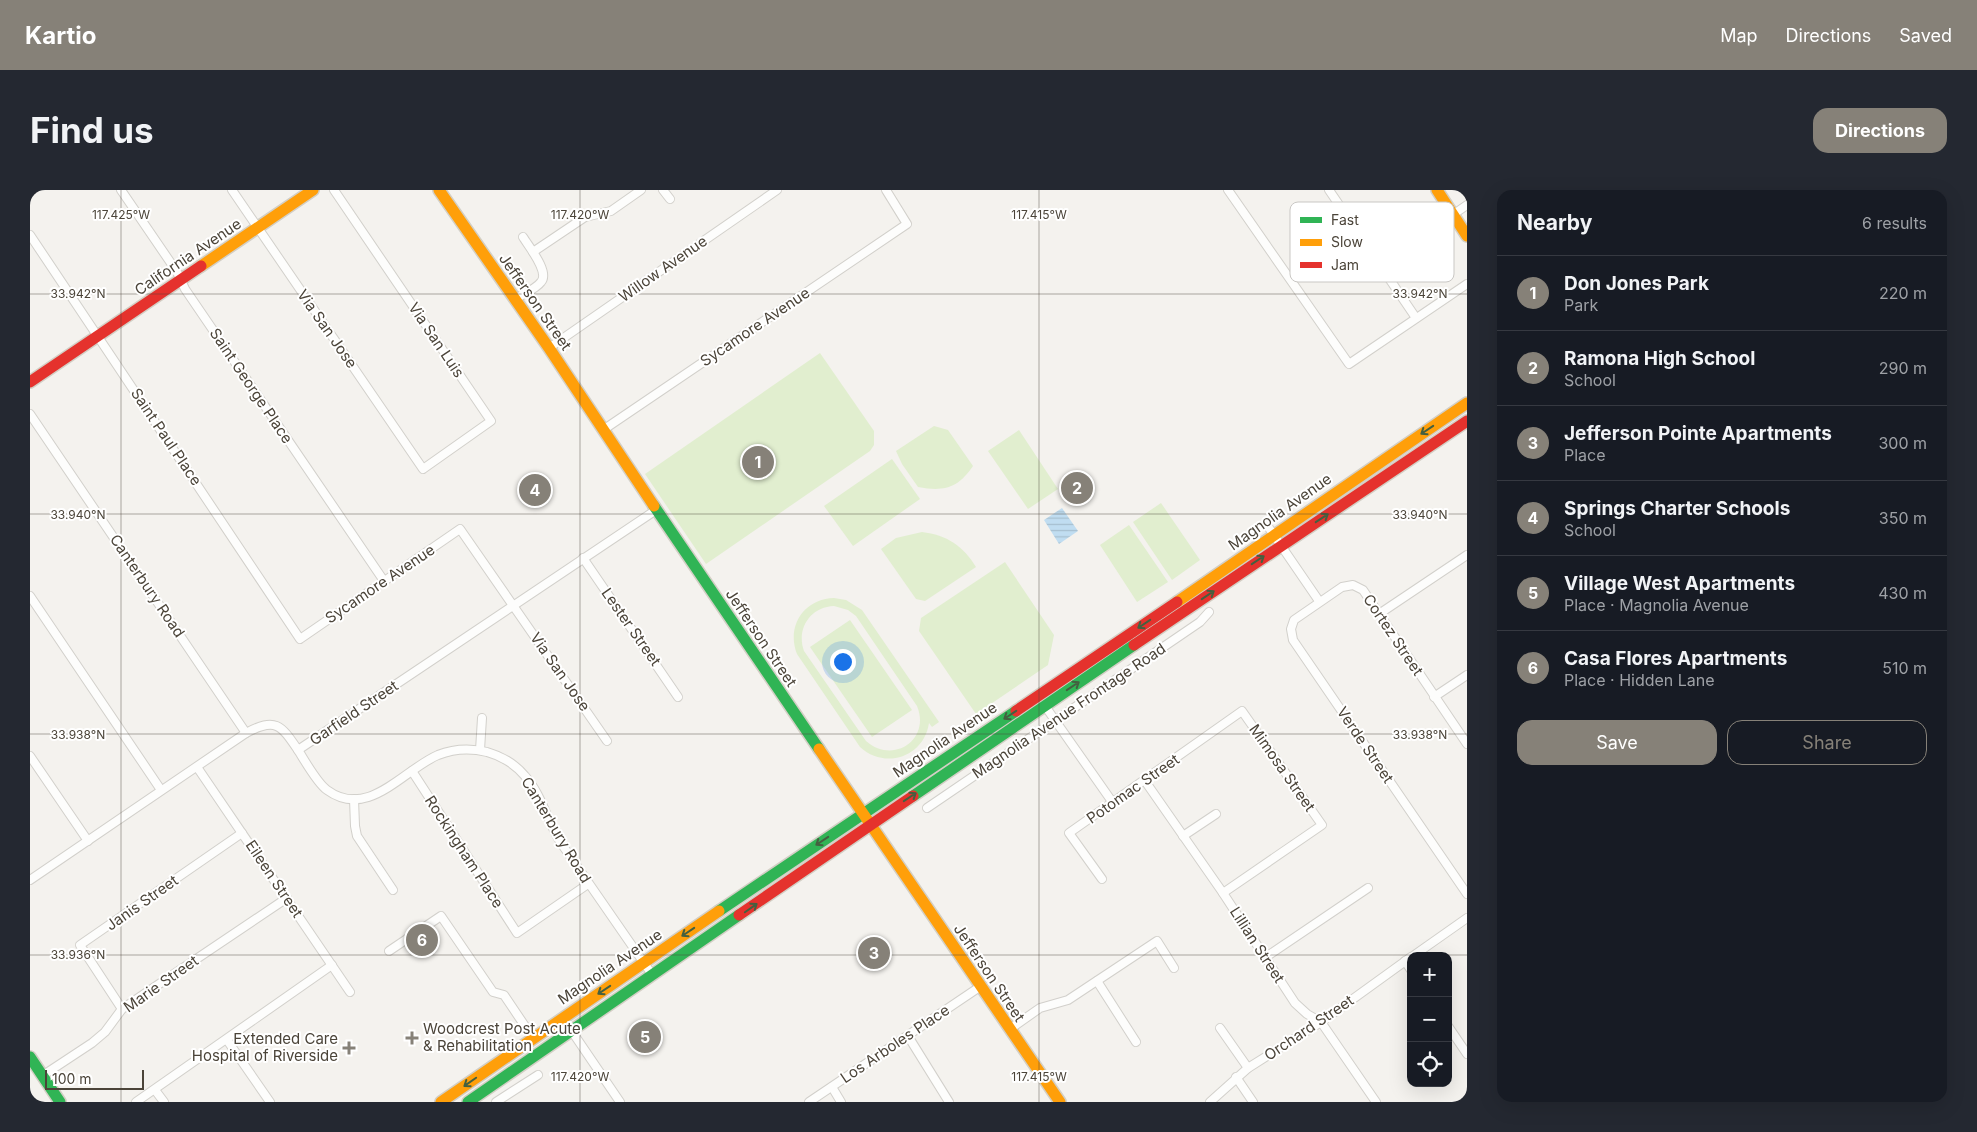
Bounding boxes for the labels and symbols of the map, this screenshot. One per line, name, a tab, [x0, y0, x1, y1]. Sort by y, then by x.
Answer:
legend	[1290, 202, 1454, 282]
text: 117.425°W	[92, 207, 150, 222]
text: 117.420°W	[551, 207, 609, 222]
text: 117.415°W	[1011, 207, 1067, 222]
text: Fast	[1331, 211, 1359, 228]
street label: California Avenue	[131, 214, 245, 299]
street label: Willow Avenue	[615, 231, 711, 306]
text: Slow	[1331, 233, 1363, 250]
street label: Jefferson Street	[495, 250, 576, 354]
text: Jam	[1331, 256, 1359, 273]
street label: Sycamore Avenue	[696, 283, 813, 370]
text: 33.942°N	[51, 286, 105, 301]
street label: Via San Jose	[293, 286, 362, 372]
text: 33.942°N	[1393, 286, 1447, 301]
street label: Via San Luis	[404, 298, 469, 381]
street label: Saint George Place	[206, 324, 297, 447]
street label: Saint Paul Place	[127, 384, 206, 489]
one-way arrow	[1420, 425, 1434, 435]
pin: 1	[742, 443, 774, 481]
pin: 2	[1061, 469, 1093, 507]
street label: Magnolia Avenue	[1224, 469, 1335, 554]
pin: 4	[519, 471, 551, 509]
text: 33.940°N	[50, 507, 106, 522]
text: 33.940°N	[1392, 507, 1448, 522]
one-way arrow	[1314, 513, 1328, 523]
street label: Canterbury Road	[106, 530, 189, 641]
street label: Sycamore Avenue	[321, 540, 438, 627]
one-way arrow	[1251, 555, 1265, 565]
street label: Lester Street	[598, 584, 665, 669]
street label: Jefferson Street	[722, 585, 801, 690]
one-way arrow	[1200, 590, 1214, 600]
street label: Cortez Street	[1359, 590, 1428, 679]
one-way arrow	[1138, 619, 1152, 629]
street label: Via San Jose	[526, 629, 595, 715]
street label: Magnolia Avenue Frontage Road	[968, 639, 1169, 783]
your location	[830, 649, 856, 675]
street label: Garfield Street	[306, 676, 402, 749]
one-way arrow	[1066, 681, 1080, 691]
street label: Magnolia Avenue	[889, 698, 1000, 781]
street label: Verde Street	[1333, 703, 1398, 787]
one-way arrow	[1003, 710, 1017, 720]
street label: Mimosa Street	[1245, 720, 1320, 815]
text: 33.938°N	[51, 727, 105, 742]
text: 33.938°N	[1393, 727, 1447, 742]
street label: Potomac Street	[1083, 750, 1183, 828]
street label: Canterbury Road	[517, 773, 596, 886]
street label: Rockingham Place	[421, 792, 508, 912]
one-way arrow	[903, 792, 917, 802]
street label: Eileen Street	[242, 836, 307, 921]
one-way arrow	[816, 837, 830, 847]
street label: Janis Street	[102, 871, 182, 934]
one-way arrow	[744, 903, 758, 913]
street label: Lillian Street	[1226, 903, 1289, 986]
street label: Jefferson Street	[950, 920, 1029, 1025]
pin: 6	[406, 921, 438, 959]
street label: Magnolia Avenue	[554, 925, 665, 1008]
one-way arrow	[681, 927, 695, 937]
pin: 3	[858, 934, 890, 972]
text: 33.936°N	[51, 947, 105, 962]
street label: Marie Street	[120, 951, 202, 1016]
one-way arrow	[597, 985, 611, 995]
street label: Orchard Street	[1260, 991, 1357, 1065]
street label: Los Arboles Place	[837, 1000, 953, 1087]
pin: 5	[629, 1018, 661, 1056]
place label: Woodcrest Post Acute & Rehabilitation	[423, 1019, 581, 1055]
place label: Extended Care Hospital of Riverside	[192, 1029, 338, 1065]
marker: Woodcrest Post Acute & Rehabilitation	[405, 1031, 419, 1045]
marker: Extended Care Hospital of Riverside	[342, 1041, 356, 1055]
scale bar	[45, 1067, 144, 1090]
text: 117.420°W	[551, 1069, 609, 1084]
text: 117.415°W	[1011, 1069, 1067, 1084]
one-way arrow	[463, 1077, 477, 1087]

